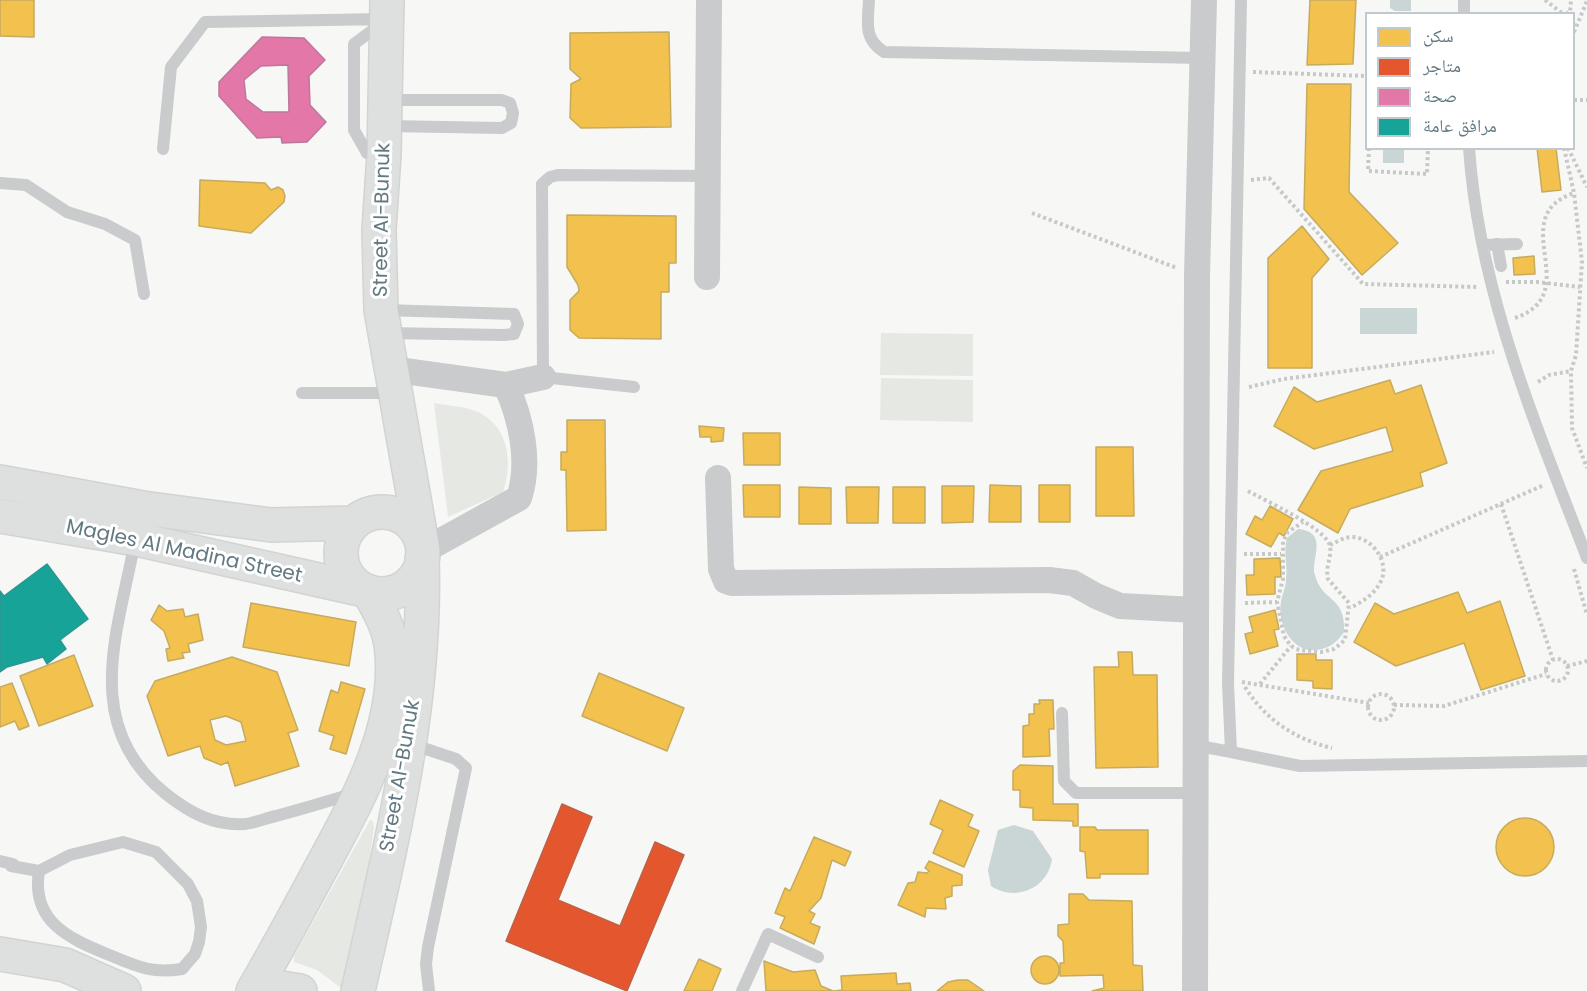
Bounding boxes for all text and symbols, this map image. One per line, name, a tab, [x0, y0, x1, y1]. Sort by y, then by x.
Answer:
legend	[1365, 12, 1575, 150]
text: سكن	[1423, 23, 1454, 48]
text: متاجر	[1423, 53, 1461, 78]
text: صحة	[1423, 83, 1457, 108]
text: مرافق عامة	[1423, 113, 1497, 138]
street label: Street Al-Bunuk	[370, 143, 396, 297]
street label: Magles Al Madina Street	[64, 515, 304, 589]
street label: Street Al-Bunuk	[376, 698, 426, 854]

